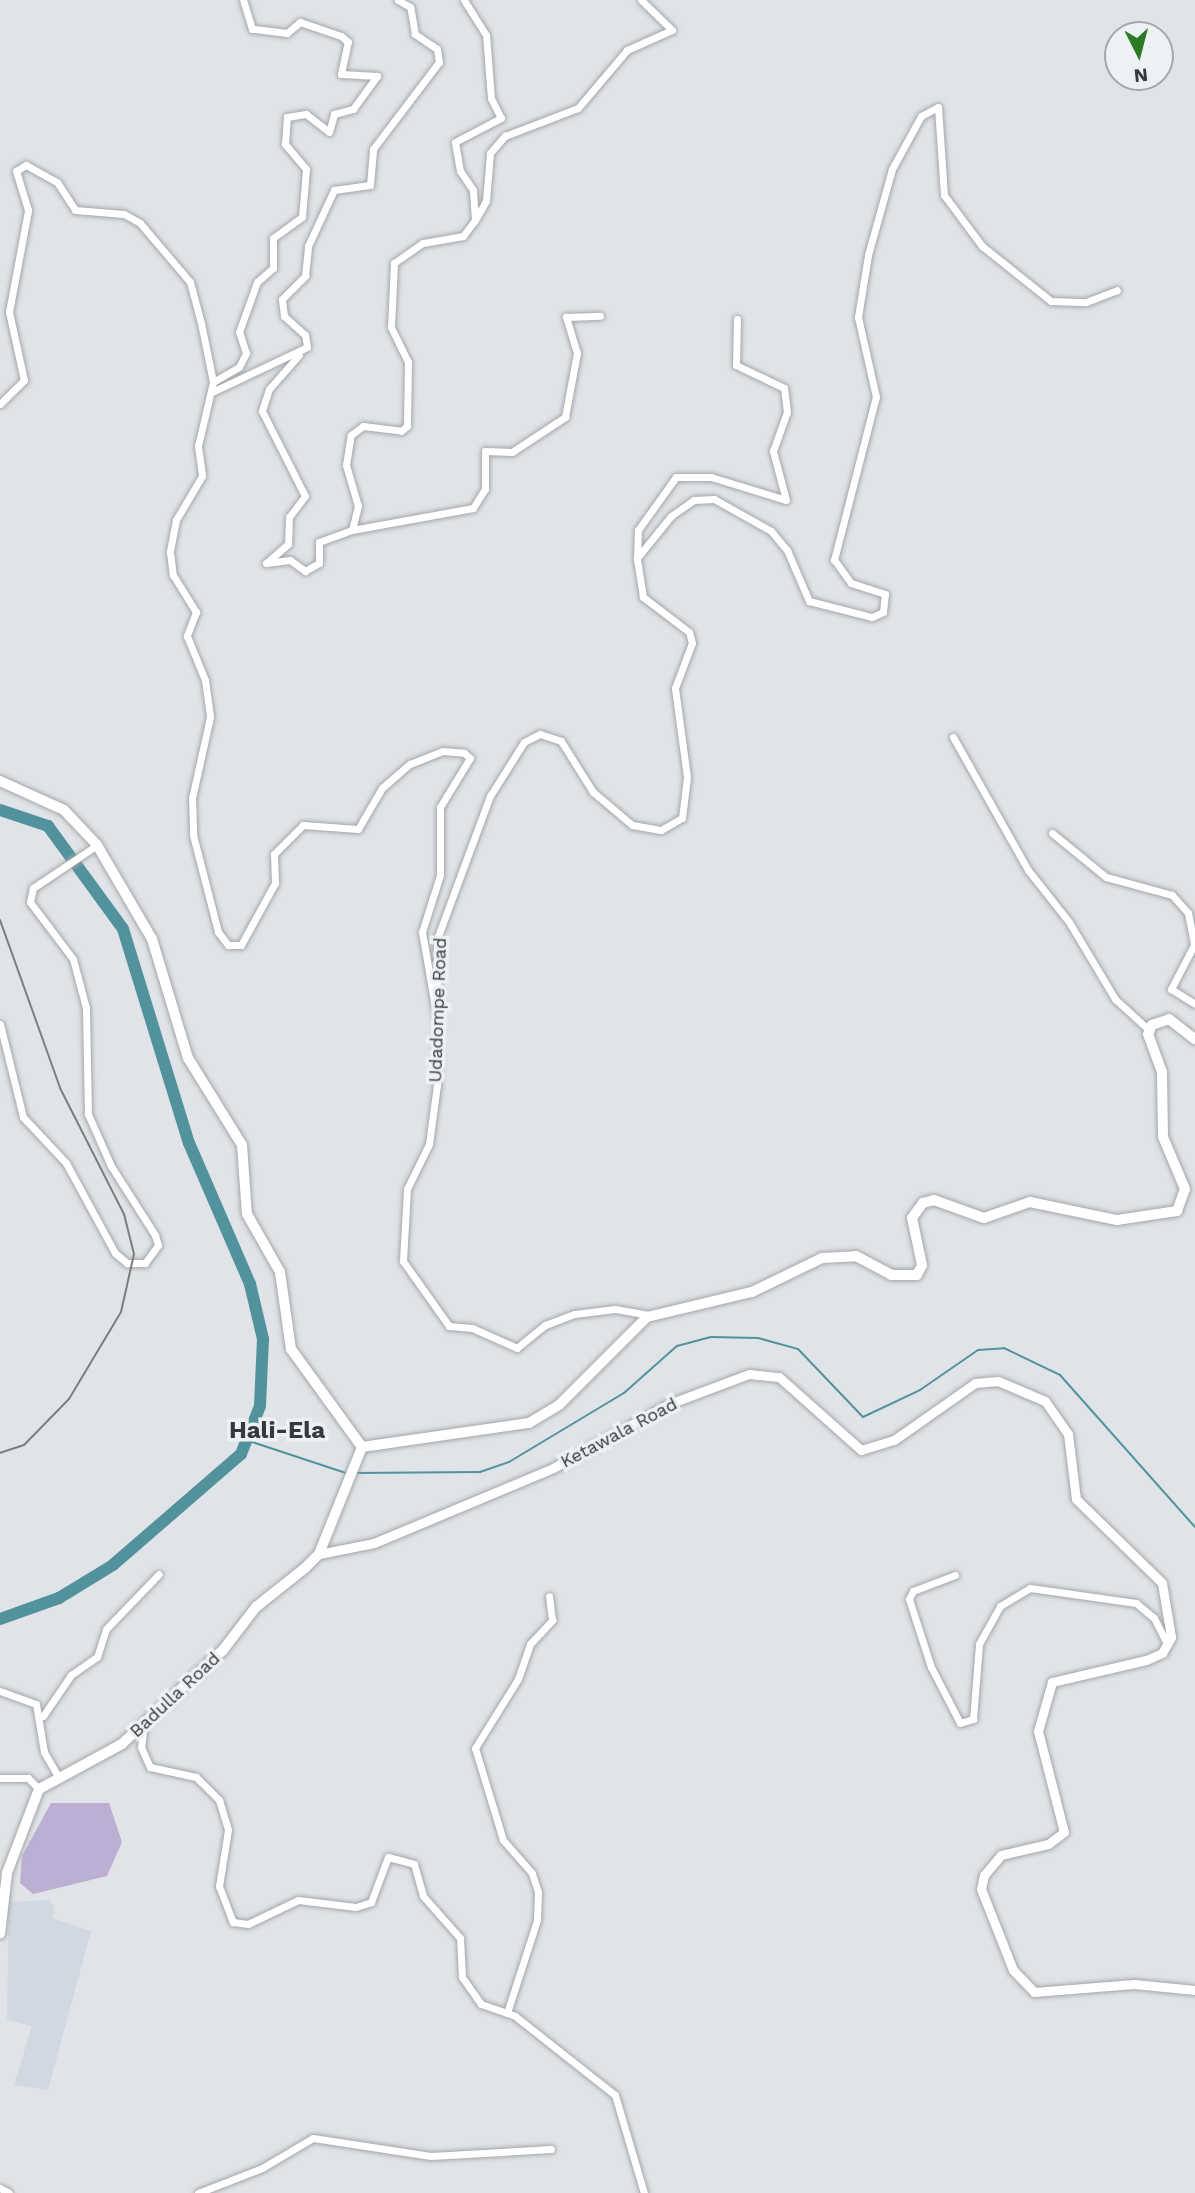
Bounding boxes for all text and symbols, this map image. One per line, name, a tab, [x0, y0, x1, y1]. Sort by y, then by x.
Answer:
north arrow	[1104, 21, 1174, 91]
text: N	[1133, 63, 1149, 88]
street label: Udadompe Road	[425, 937, 451, 1083]
street label: Ketawala Road	[557, 1393, 681, 1473]
district label: Hali-Ela	[229, 1417, 325, 1445]
street label: Badulla Road	[125, 1648, 225, 1742]

